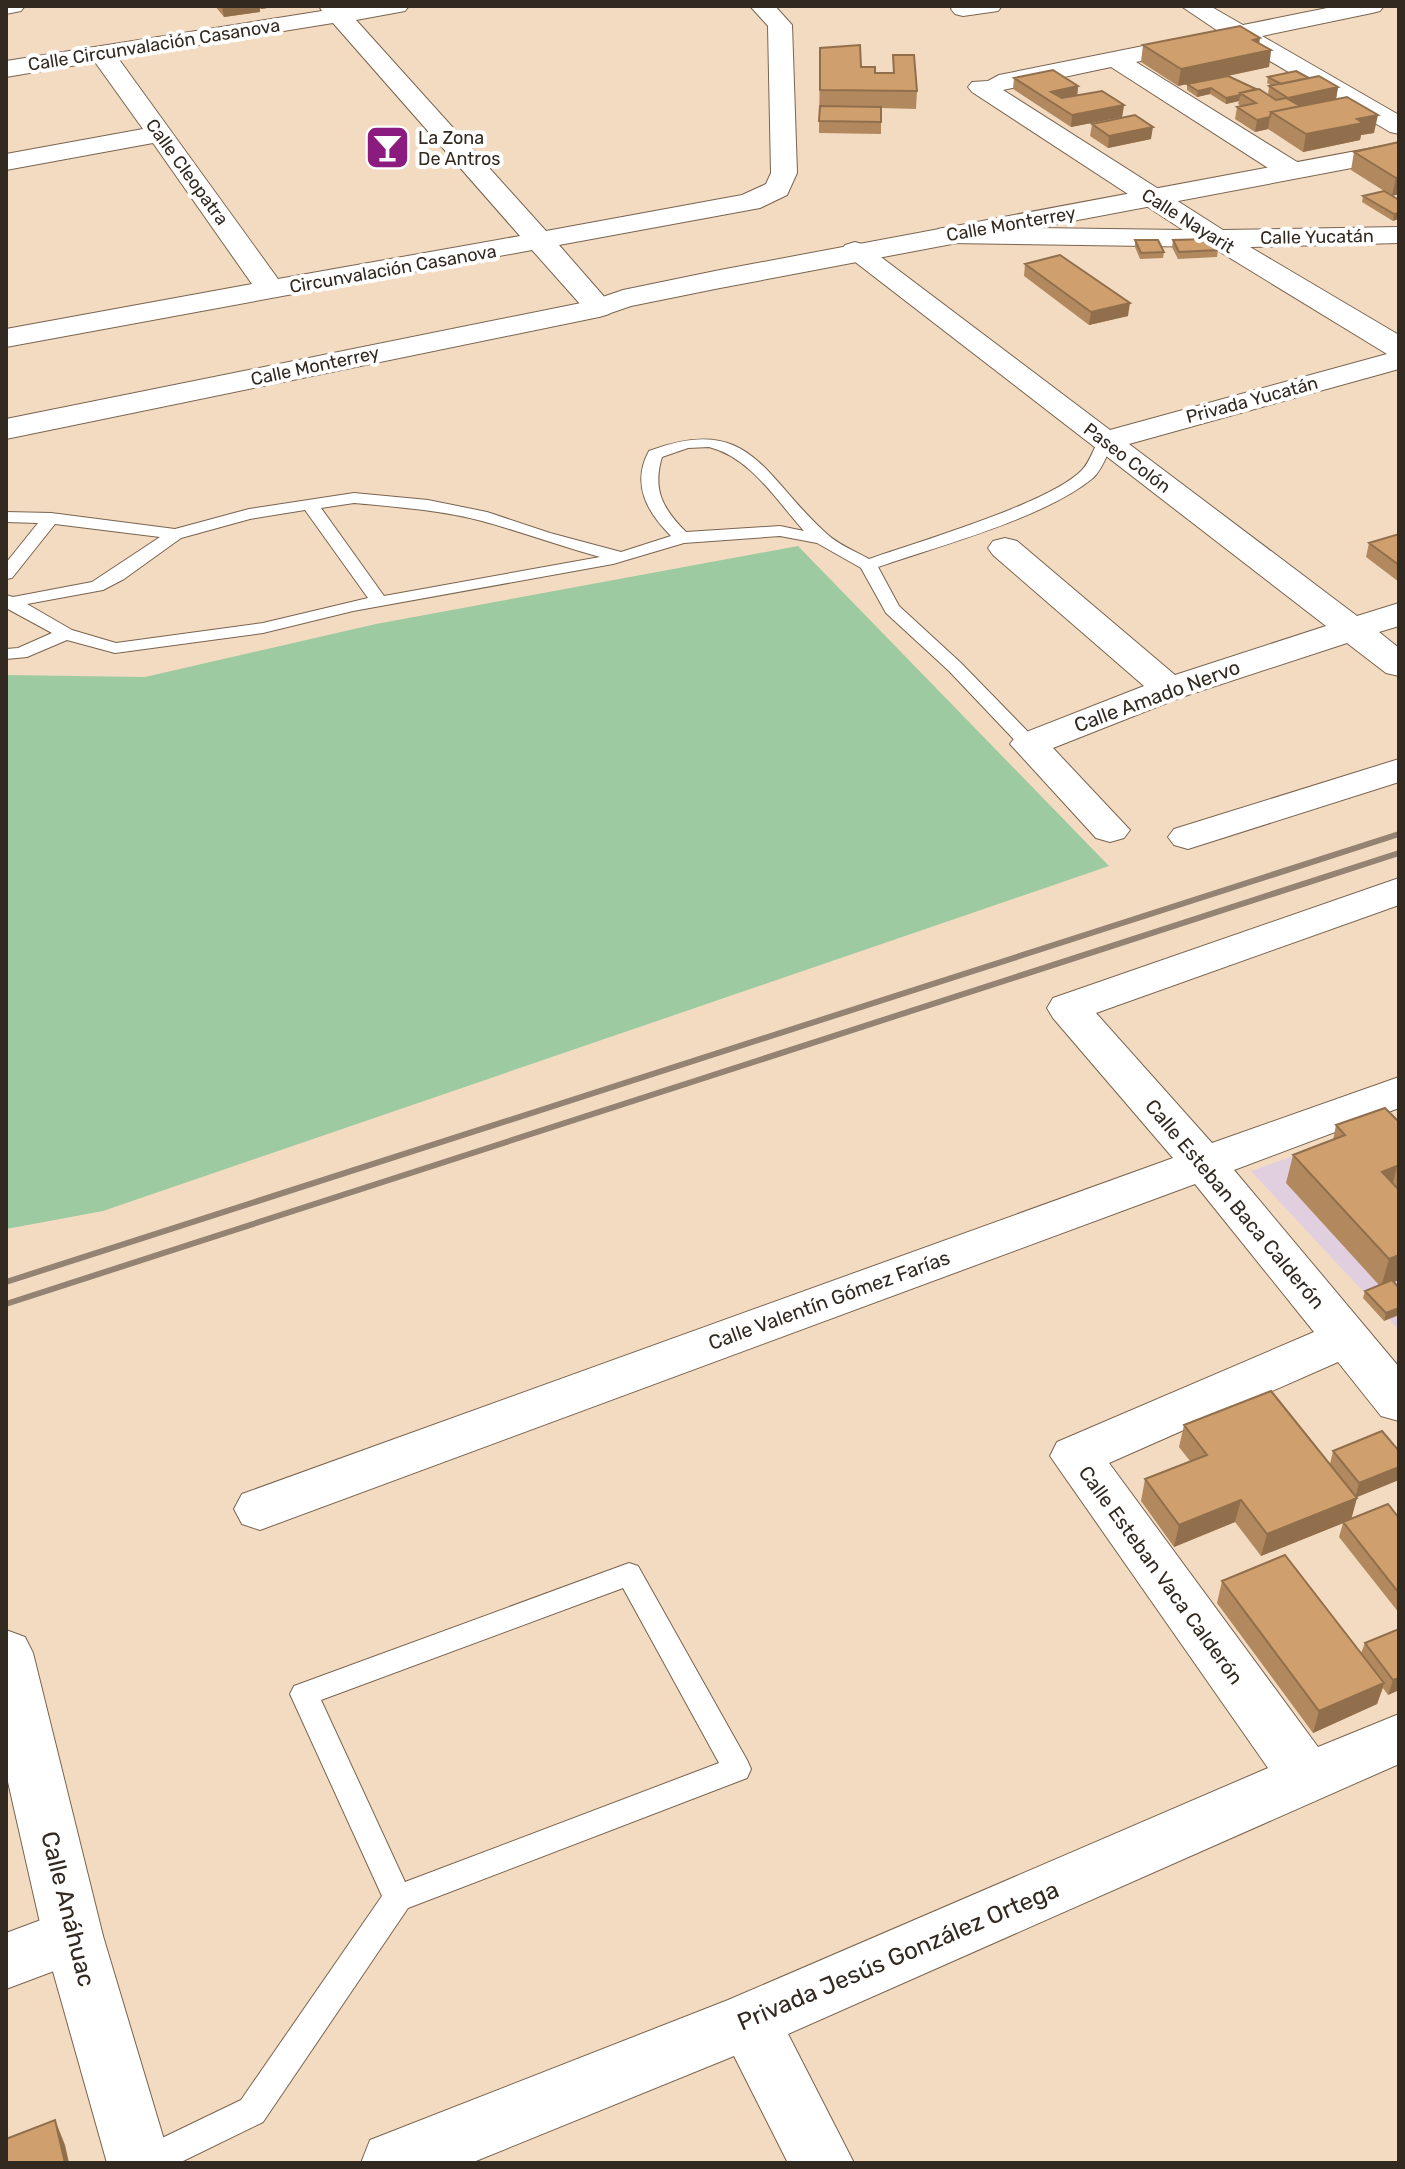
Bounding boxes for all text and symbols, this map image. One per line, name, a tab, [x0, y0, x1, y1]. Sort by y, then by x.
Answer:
street label: Calle Circunvalación Casanova	[26, 14, 282, 76]
street label: Calle Cleopatra	[141, 114, 233, 230]
bar icon: La Zona De Antros	[363, 124, 411, 172]
place label: La Zona De Antros	[418, 127, 500, 170]
street label: Calle Nayarit	[1138, 184, 1238, 258]
street label: Calle Monterrey	[945, 202, 1077, 246]
street label: Calle Yucatán	[1260, 225, 1374, 249]
street label: Circunvalación Casanova	[288, 240, 498, 298]
street label: Calle Monterrey	[249, 342, 381, 390]
street label: Privada Yucatán	[1184, 372, 1320, 428]
street label: Paseo Colón	[1079, 418, 1175, 498]
street label: Calle Amado Nervo	[1071, 655, 1243, 737]
street label: Calle Esteban Baca Calderón	[1140, 1094, 1330, 1314]
street label: Calle Valentín Gómez Farías	[705, 1245, 953, 1355]
street label: Calle Esteban Vaca Calderón	[1074, 1461, 1248, 1689]
street label: Calle Anáhuac	[35, 1828, 101, 1990]
street label: Privada Jesús González Ortega	[733, 1875, 1063, 2037]

